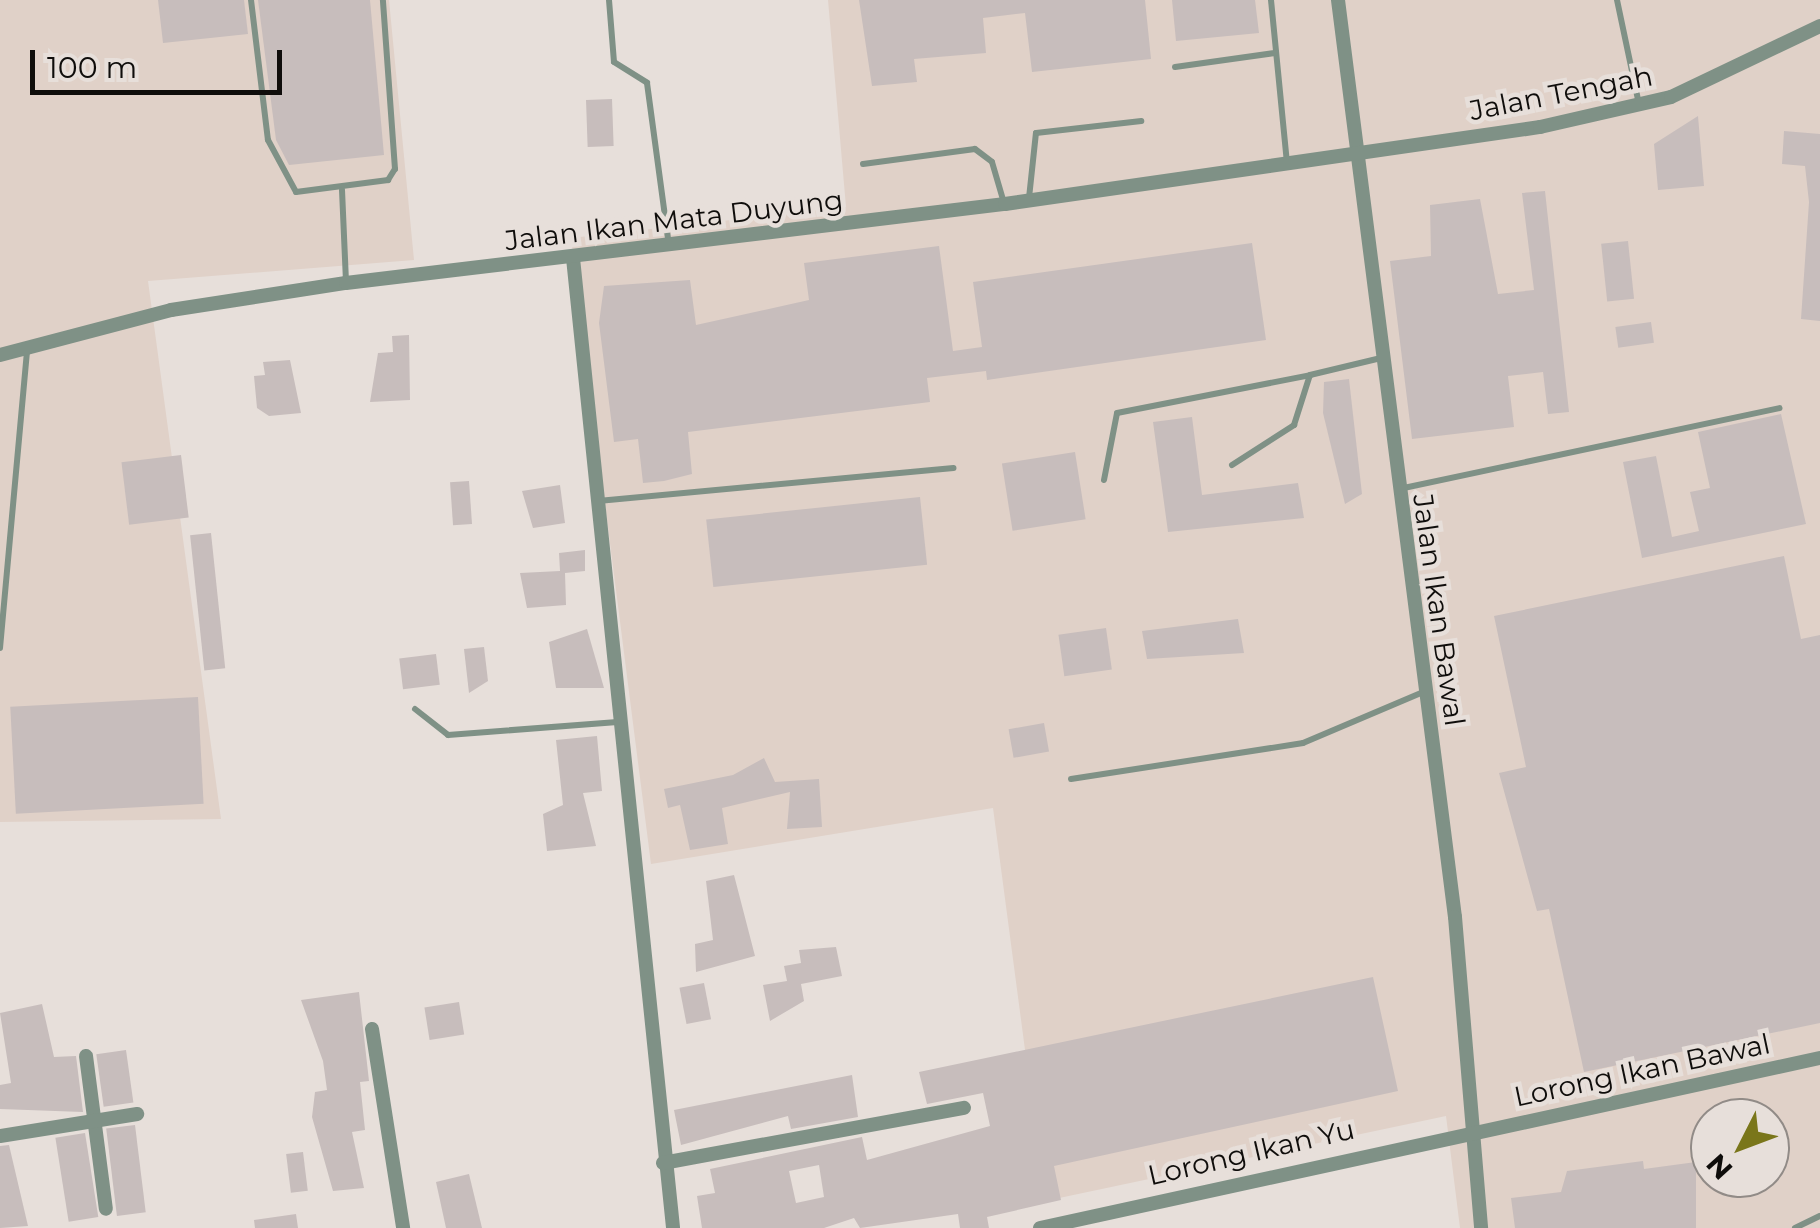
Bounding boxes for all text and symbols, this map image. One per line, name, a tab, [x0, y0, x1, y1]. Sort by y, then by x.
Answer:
scale bar	[35, 30, 288, 92]
text: 100 m	[47, 49, 137, 86]
street label: Jalan Tengah	[1467, 59, 1655, 127]
street label: Jalan Ikan Mata Duyung	[503, 183, 845, 257]
street label: Jalan Ikan Bawal	[1406, 492, 1472, 728]
street label: Lorong Ikan Bawal	[1511, 1026, 1773, 1114]
north arrow	[1690, 1098, 1790, 1198]
street label: Lorong Ikan Yu	[1144, 1112, 1358, 1192]
text: N	[1699, 1147, 1739, 1187]

